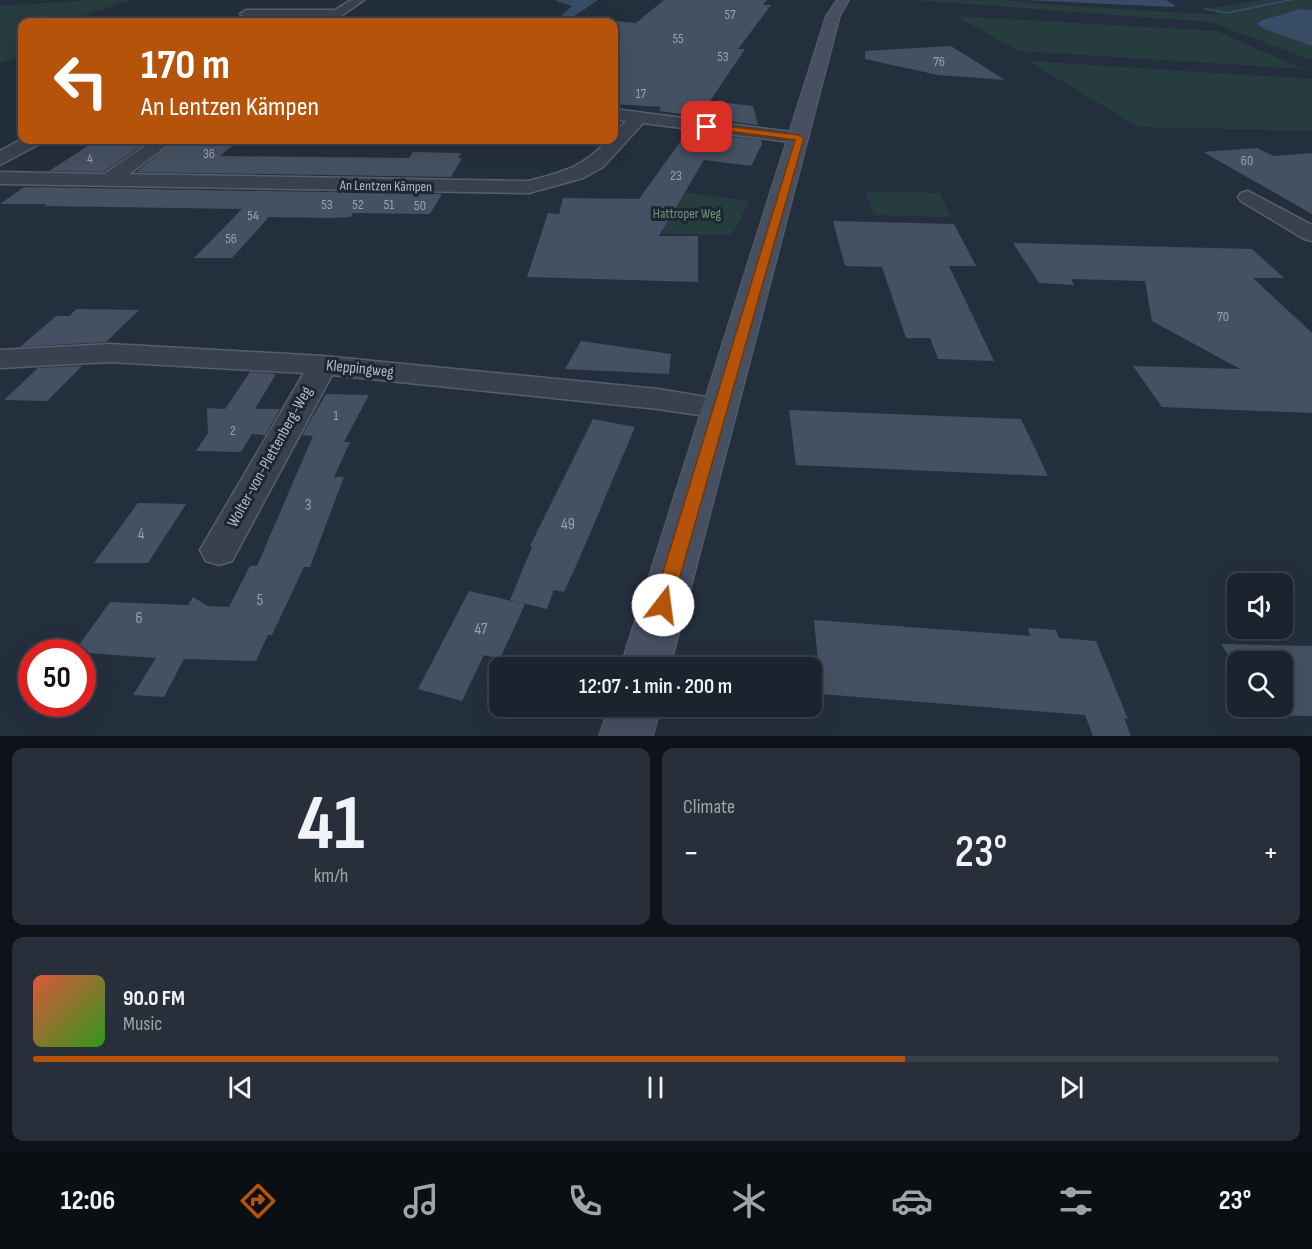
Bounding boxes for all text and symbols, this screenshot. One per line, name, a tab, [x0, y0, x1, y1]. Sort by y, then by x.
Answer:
house number: 57	[724, 6, 736, 23]
house number: 55	[672, 30, 684, 47]
text: 170 m	[141, 40, 230, 91]
icon: left	[42, 42, 120, 120]
house number: 53	[717, 48, 729, 65]
house number: 76	[933, 53, 945, 70]
house number: 17	[636, 85, 647, 102]
text: An Lentzen Kämpen	[141, 91, 319, 123]
pin	[681, 101, 732, 152]
icon: arrive	[690, 110, 723, 143]
house number: 36	[203, 145, 215, 162]
house number: 4	[87, 150, 93, 167]
house number: 60	[1241, 152, 1253, 169]
house number: 23	[670, 167, 682, 184]
street label: An Lentzen Kämpen	[339, 177, 432, 195]
house number: 53	[321, 196, 333, 213]
house number: 52	[352, 196, 364, 213]
house number: 51	[384, 196, 394, 213]
house number: 50	[414, 197, 426, 214]
park label: Hattroper Weg	[653, 205, 722, 222]
house number: 54	[247, 207, 259, 224]
house number: 56	[225, 230, 237, 247]
house number: 70	[1217, 308, 1229, 325]
street label: Kleppingweg	[325, 356, 395, 382]
street label: Wolter-von-Plettenberg-Weg	[223, 383, 317, 531]
house number: 1	[334, 407, 339, 424]
house number: 2	[230, 422, 236, 439]
house number: 3	[305, 496, 311, 515]
house number: 49	[561, 515, 575, 534]
house number: 4	[138, 525, 145, 544]
position arrow	[631, 573, 695, 637]
map controls	[1227, 573, 1293, 717]
button: sound	[1227, 573, 1293, 639]
house number: 5	[257, 591, 263, 610]
house number: 6	[135, 609, 143, 628]
house number: 47	[475, 620, 488, 639]
speed limit sign: 50	[18, 639, 96, 717]
button: search	[1227, 651, 1293, 717]
text: 12:07 · 1 min · 200 m	[579, 673, 732, 700]
text: 41	[298, 778, 364, 871]
text: Climate	[683, 795, 735, 819]
text: 23°	[955, 825, 1007, 880]
text: −	[683, 833, 699, 873]
text: +	[1263, 833, 1279, 873]
text: km/h	[314, 864, 348, 888]
text: 90.0 FM	[123, 985, 185, 1012]
text: Music	[123, 1012, 162, 1036]
icon: previous	[224, 1071, 257, 1104]
icon: pause	[639, 1071, 672, 1104]
icon: next	[1055, 1071, 1088, 1104]
icon: directions	[237, 1180, 279, 1222]
icon: music	[400, 1180, 442, 1222]
icon: phone	[564, 1180, 606, 1222]
icon: climate	[728, 1180, 770, 1222]
icon: car	[891, 1180, 933, 1222]
icon: filters	[1055, 1180, 1097, 1222]
text: 12:06	[61, 1185, 115, 1217]
text: 23°	[1219, 1185, 1251, 1217]

